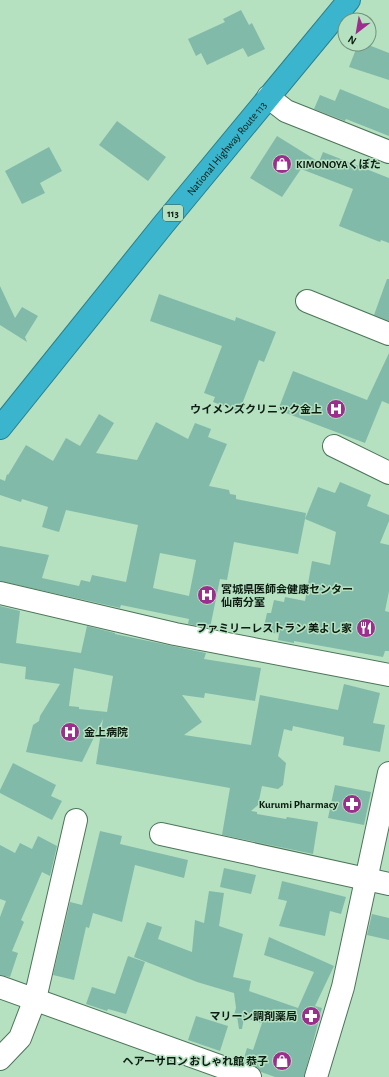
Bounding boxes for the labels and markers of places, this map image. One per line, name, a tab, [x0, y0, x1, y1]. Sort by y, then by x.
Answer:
shop icon: KIMONOYAくぼた	[271, 153, 293, 175]
place label: KIMONOYAくぼた	[296, 158, 381, 170]
hospital icon: ウイメンズクリニック金上	[325, 398, 347, 420]
place label: ウイメンズクリニック金上	[190, 403, 322, 415]
place label: 宮城県医師会健康センター 仙南分室	[221, 583, 353, 608]
hospital icon: 宮城県医師会健康センター 仙南分室	[196, 584, 218, 606]
restaurant icon: ファミリーレストラン 美よし家	[355, 617, 377, 639]
place label: ファミリーレストラン 美よし家	[196, 622, 352, 634]
hospital icon: 金上病院	[59, 721, 81, 743]
place label: 金上病院	[84, 726, 128, 738]
pharmacy icon: Kurumi Pharmacy	[341, 793, 363, 815]
place label: Kurumi Pharmacy	[259, 799, 338, 810]
pharmacy icon: マリーン調剤薬局	[300, 1005, 322, 1027]
place label: マリーン調剤薬局	[210, 1011, 297, 1022]
shop icon: ヘアーサロン おしゃれ館 恭子	[271, 1050, 293, 1072]
place label: ヘアーサロン おしゃれ館 恭子	[123, 1055, 268, 1067]

